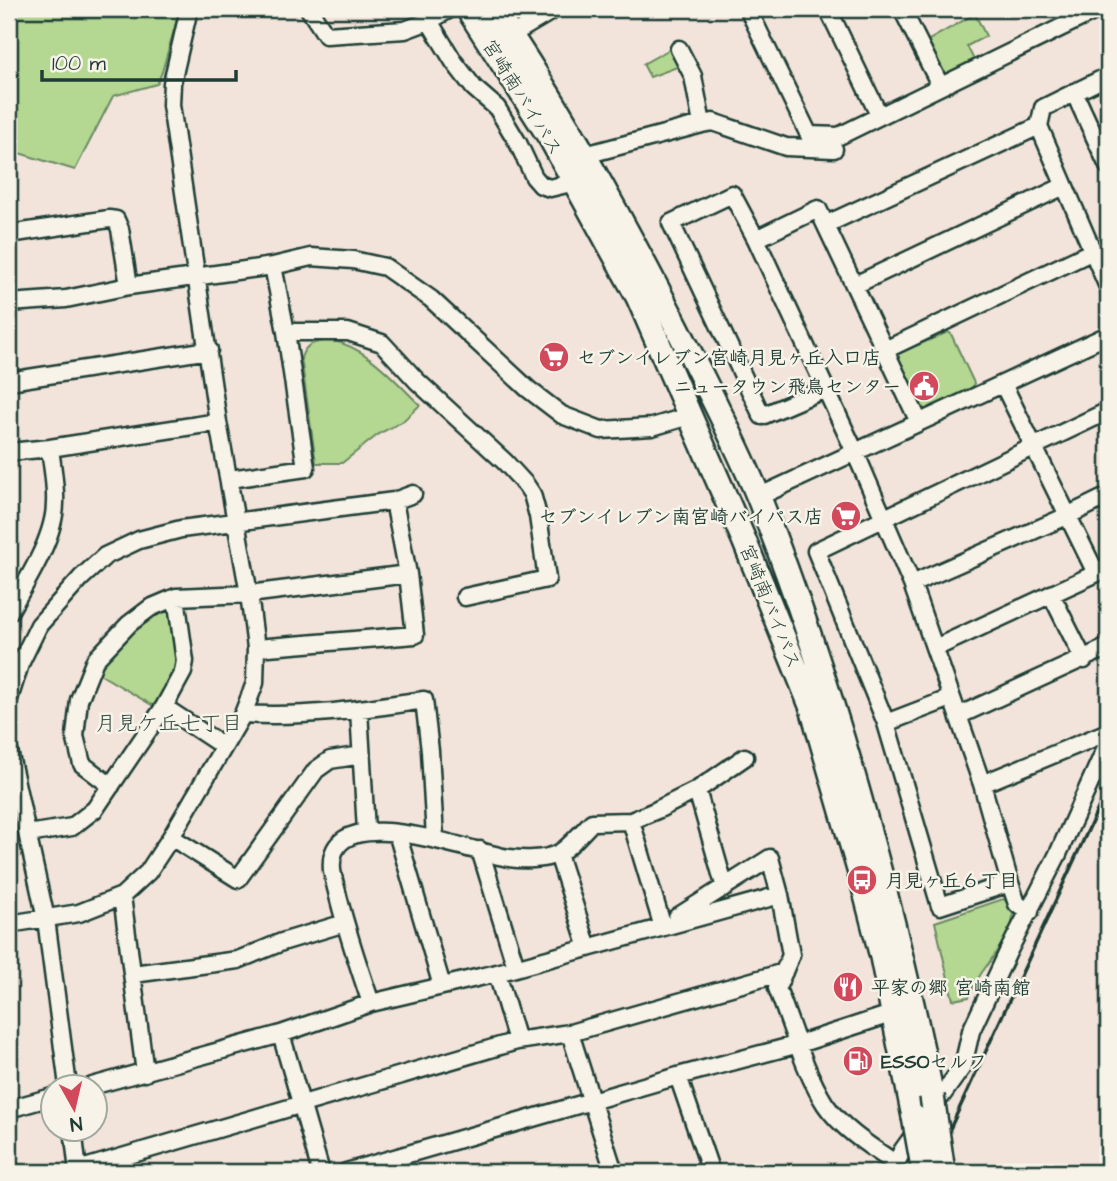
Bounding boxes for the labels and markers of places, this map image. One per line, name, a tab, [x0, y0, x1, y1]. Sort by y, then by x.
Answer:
supermarket icon: セブンイレブン宮崎月見ヶ丘入口店	[537, 340, 571, 374]
place label: セブンイレブン宮崎月見ヶ丘入口店	[577, 345, 881, 372]
public building icon: ニュータウン飛鳥センター	[907, 369, 941, 403]
place label: ニュータウン飛鳥センター	[673, 374, 901, 401]
supermarket icon: セブンイレブン南宮崎バイパス店	[829, 499, 863, 533]
place label: セブンイレブン南宮崎バイパス店	[538, 504, 823, 531]
bus stop icon: 月見ヶ丘６丁目	[845, 863, 879, 897]
place label: 月見ヶ丘６丁目	[885, 868, 1018, 895]
restaurant icon: 平家の郷 宮崎南館	[831, 970, 865, 1004]
place label: 平家の郷 宮崎南館	[871, 975, 1031, 1002]
fuel station icon: ESSOセルフ	[841, 1044, 875, 1078]
place label: ESSOセルフ	[881, 1049, 987, 1076]

